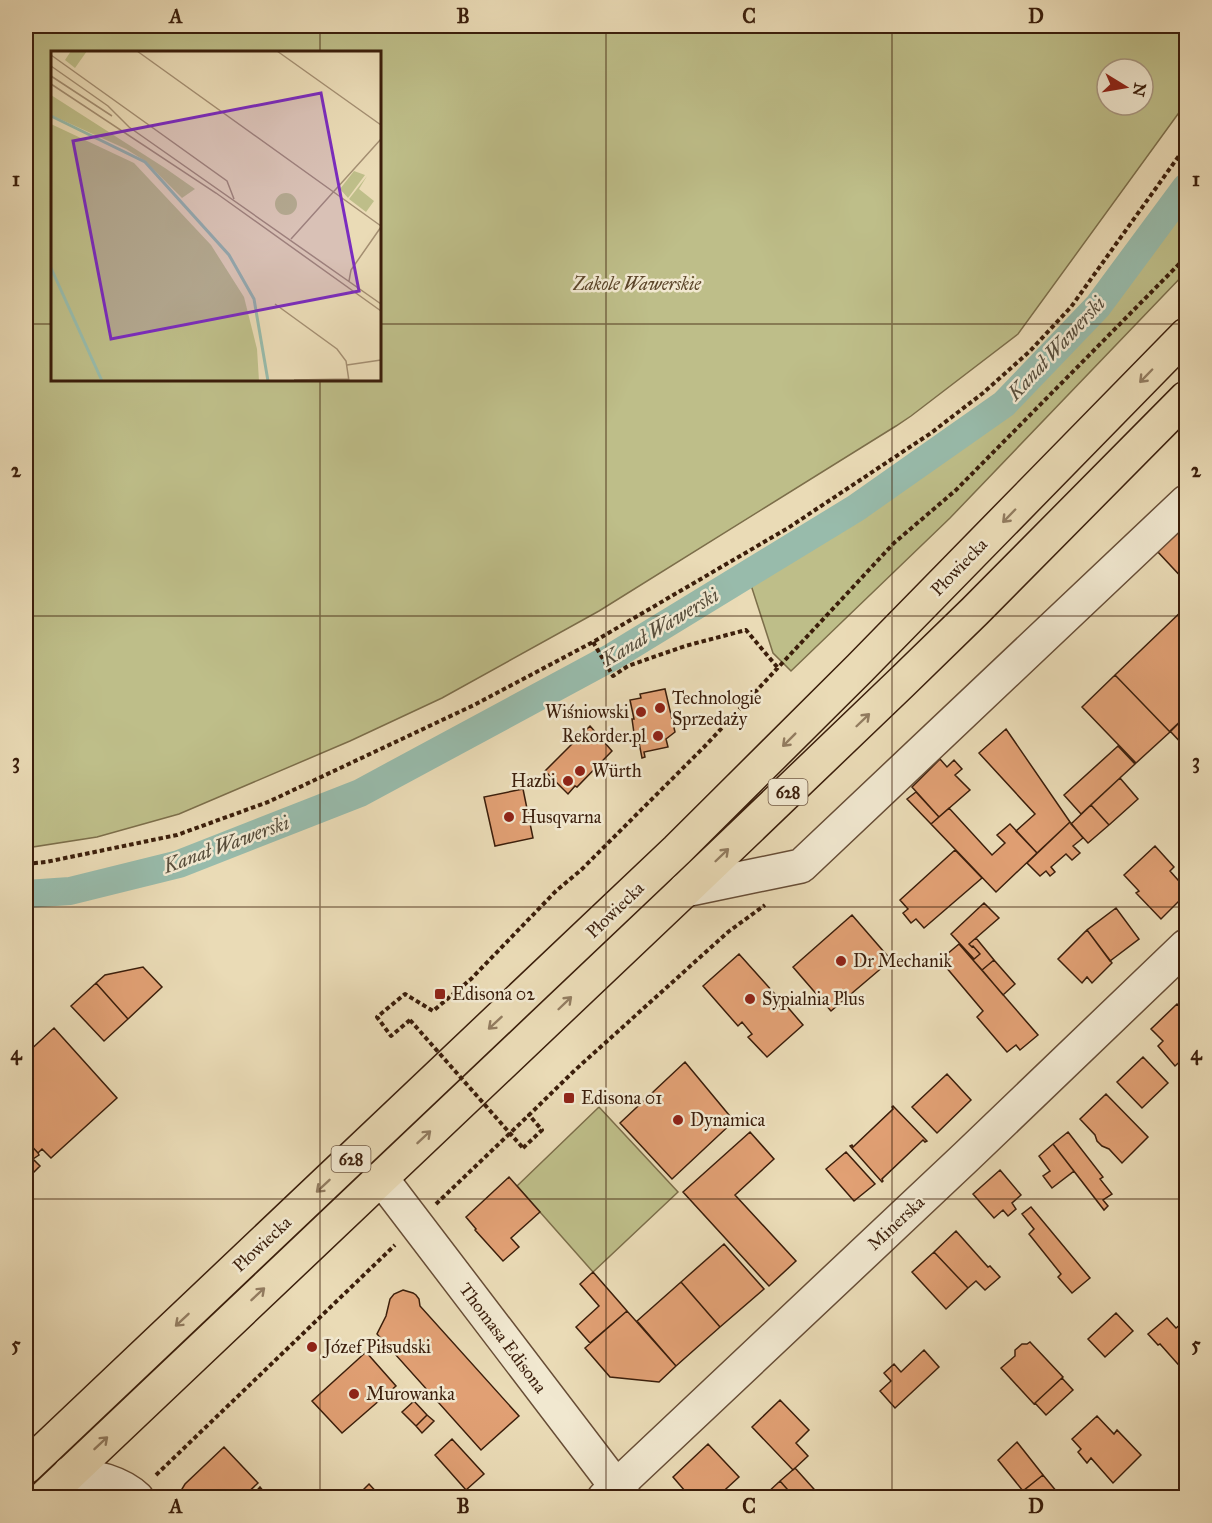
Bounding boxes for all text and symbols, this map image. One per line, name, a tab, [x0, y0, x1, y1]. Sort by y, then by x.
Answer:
text: A	[167, 4, 183, 28]
text: B	[456, 4, 470, 28]
text: C	[742, 4, 756, 28]
text: D	[1028, 4, 1044, 28]
inset map	[51, 51, 381, 381]
north arrow	[1095, 57, 1155, 117]
text: N	[1129, 81, 1150, 99]
text: 1	[12, 167, 20, 191]
text: 1	[1192, 167, 1200, 191]
park label: Zakole Wawerskie	[572, 273, 702, 295]
water label: Kanał Wawerski	[1001, 291, 1110, 405]
one-way arrow	[1138, 369, 1153, 384]
text: 2	[11, 458, 22, 482]
text: 2	[1191, 458, 1202, 482]
one-way arrow	[1002, 508, 1017, 523]
street label: Płowiecka	[926, 533, 992, 601]
water label: Kanał Wawerski	[596, 583, 723, 672]
place label: Technologie Sprzedaży	[672, 687, 762, 730]
place label: Wiśniowski	[545, 701, 629, 723]
marker: Technologie Sprzedaży	[653, 701, 667, 715]
marker: Wiśniowski	[634, 705, 648, 719]
one-way arrow	[855, 712, 870, 727]
place label: Rekorder.pl	[562, 725, 646, 747]
marker: Rekorder.pl	[651, 729, 665, 743]
one-way arrow	[781, 732, 796, 747]
text: 3	[12, 749, 20, 774]
text: 3	[1192, 749, 1200, 774]
place label: Würth	[592, 760, 642, 782]
marker: Würth	[573, 764, 587, 778]
place label: Hazbi	[511, 770, 556, 792]
marker: Hazbi	[561, 774, 575, 788]
road number: 628	[768, 779, 808, 805]
place label: Husqvarna	[521, 806, 602, 829]
water label: Kanał Wawerski	[159, 810, 293, 878]
marker: Husqvarna	[502, 810, 516, 824]
one-way arrow	[714, 848, 729, 862]
street label: Płowiecka	[581, 877, 649, 943]
place label: Dr Mechanik	[853, 950, 953, 972]
marker: Dr Mechanik	[834, 954, 848, 968]
place label: Edisona 02	[452, 983, 535, 1005]
marker: Edisona 02	[433, 987, 447, 1001]
place label: Sypialnia Plus	[762, 988, 864, 1010]
marker: Sypialnia Plus	[743, 992, 757, 1006]
one-way arrow	[558, 996, 573, 1011]
one-way arrow	[488, 1016, 503, 1030]
text: 4	[10, 1041, 22, 1066]
text: 4	[1190, 1041, 1202, 1066]
place label: Edisona 01	[581, 1087, 662, 1109]
marker: Edisona 01	[562, 1091, 576, 1105]
place label: Dynamica	[690, 1109, 766, 1131]
marker: Dynamica	[671, 1113, 685, 1127]
one-way arrow	[416, 1130, 431, 1145]
road number: 628	[332, 1146, 370, 1172]
one-way arrow	[316, 1179, 331, 1193]
street label: Minerska	[863, 1191, 929, 1255]
street label: Płowiecka	[228, 1211, 296, 1277]
street label: Thomasa Edisona	[454, 1279, 552, 1398]
one-way arrow	[250, 1287, 265, 1301]
one-way arrow	[174, 1313, 189, 1327]
text: 5	[11, 1332, 21, 1356]
text: 5	[1191, 1332, 1201, 1356]
place label: Józef Piłsudski	[322, 1336, 431, 1359]
marker: Józef Piłsudski	[305, 1340, 319, 1354]
place label: Murowanka	[366, 1383, 455, 1405]
marker: Murowanka	[347, 1387, 361, 1401]
one-way arrow	[94, 1436, 109, 1450]
text: A	[167, 1494, 183, 1518]
text: B	[456, 1494, 470, 1518]
text: C	[742, 1494, 756, 1518]
text: D	[1028, 1494, 1044, 1518]

